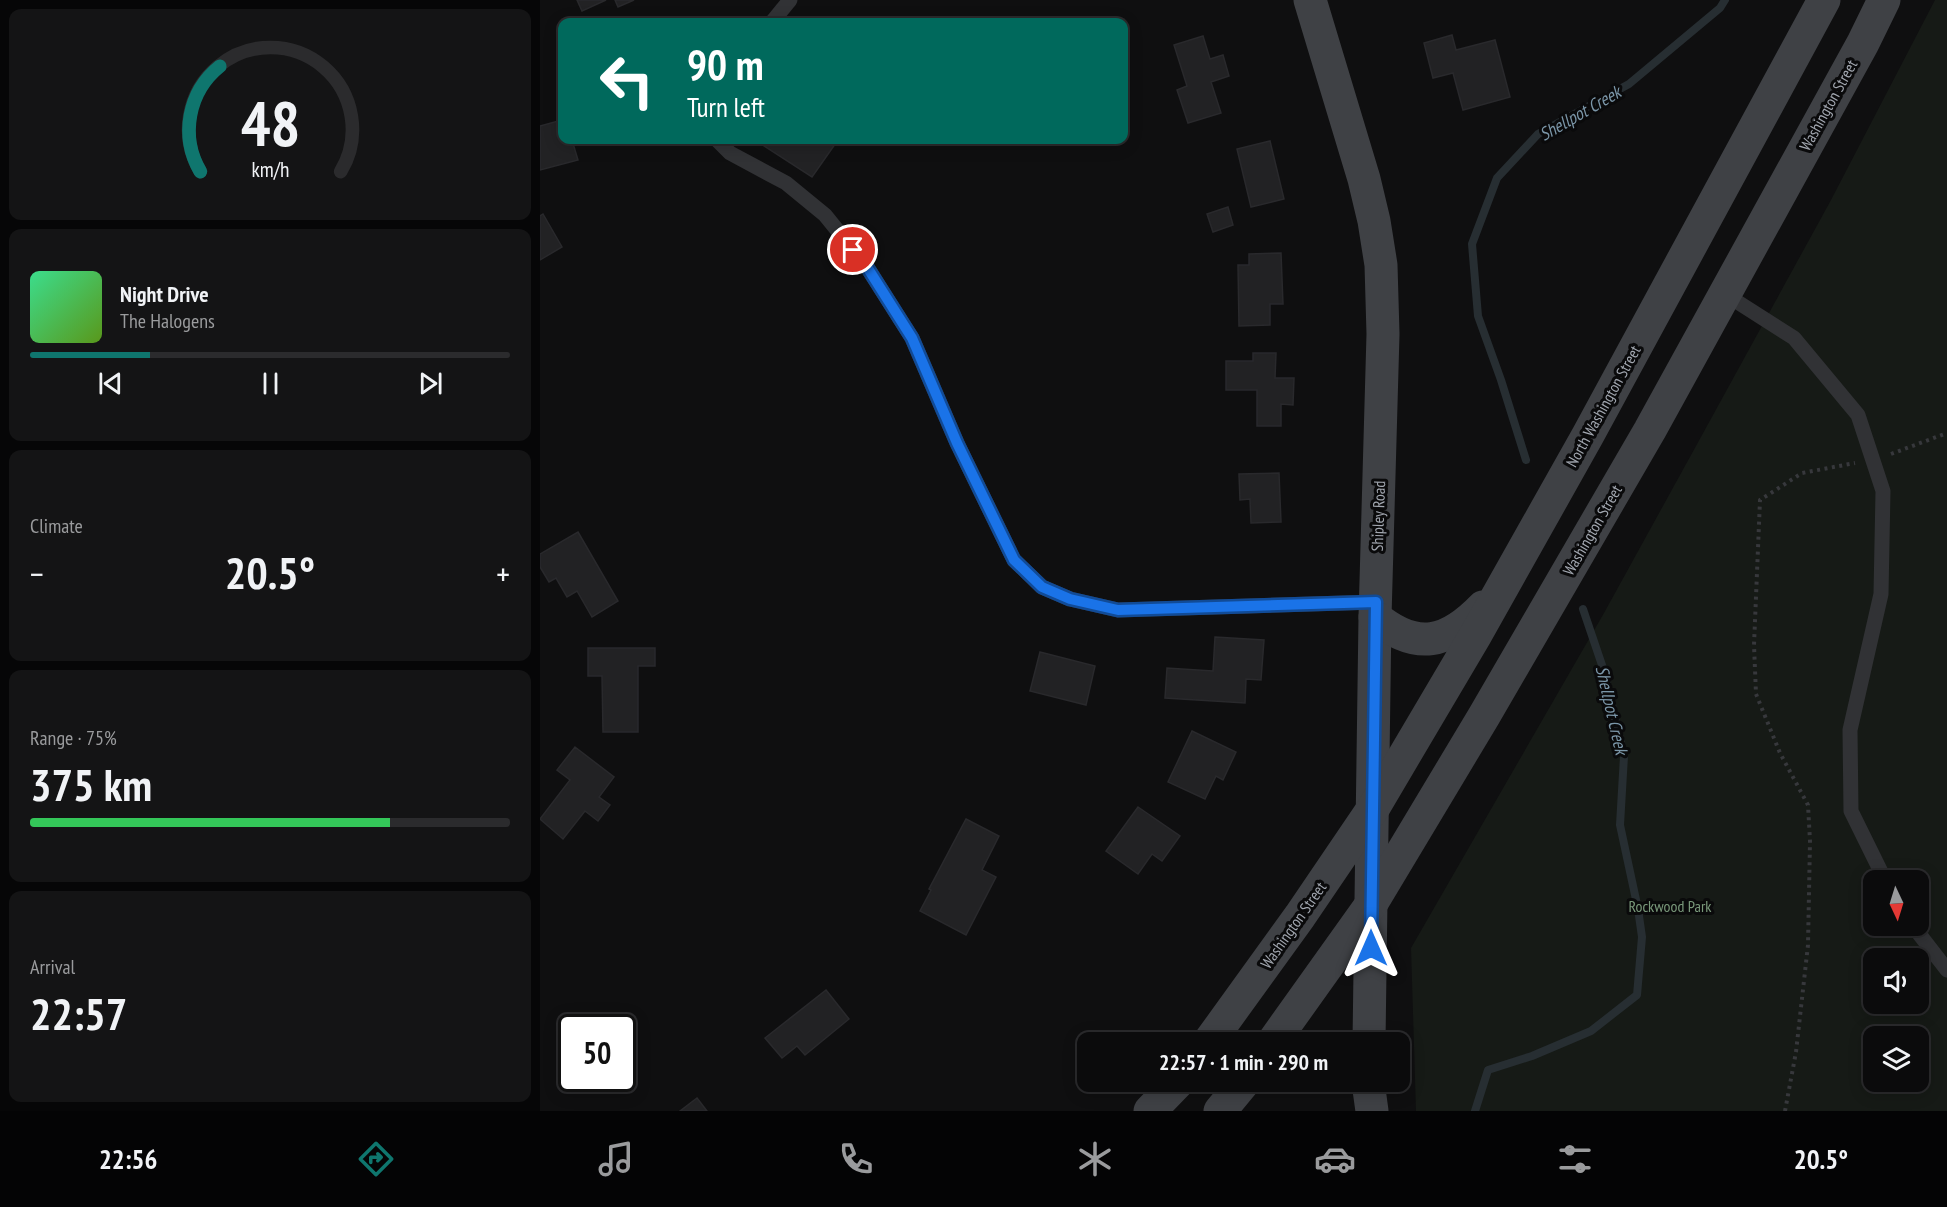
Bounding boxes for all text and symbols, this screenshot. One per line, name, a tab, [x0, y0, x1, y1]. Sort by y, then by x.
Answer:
text: 90 m	[687, 37, 764, 92]
icon: left	[588, 42, 666, 120]
street label: Washington Street	[1795, 55, 1862, 154]
water label: Shellpot Creek	[1535, 79, 1627, 146]
text: 48	[240, 82, 300, 163]
text: Turn left	[687, 90, 765, 124]
text: km/h	[251, 155, 289, 183]
pin	[827, 224, 878, 275]
icon: arrive	[836, 233, 869, 266]
text: Night Drive	[120, 280, 209, 308]
text: The Halogens	[120, 308, 215, 334]
street label: North Washington Street	[1561, 341, 1645, 470]
icon: previous	[94, 367, 127, 400]
icon: pause	[254, 367, 287, 400]
icon: next	[414, 367, 447, 400]
street label: Shipley Road	[1367, 480, 1389, 552]
street label: Washington Street	[1558, 481, 1626, 579]
text: Climate	[30, 513, 83, 539]
text: 20.5°	[225, 543, 315, 601]
text: −	[30, 552, 44, 595]
text: +	[496, 552, 510, 595]
water label: Shellpot Creek	[1591, 663, 1634, 759]
text: Range · 75%	[30, 725, 117, 751]
text: 375 km	[30, 755, 152, 813]
north arrow	[1863, 870, 1929, 936]
map controls	[1863, 870, 1929, 1092]
street label: Washington Street	[1256, 877, 1331, 972]
park label: Rockwood Park	[1628, 896, 1712, 916]
position arrow	[1339, 916, 1403, 980]
button: sound	[1863, 948, 1929, 1014]
text: Arrival	[30, 954, 75, 980]
text: 22:57	[30, 984, 127, 1042]
speed limit sign: 50	[558, 1014, 636, 1092]
button: layers	[1863, 1026, 1929, 1092]
text: 22:57 · 1 min · 290 m	[1159, 1048, 1328, 1076]
icon: directions	[355, 1138, 397, 1180]
icon: music	[595, 1138, 637, 1180]
icon: phone	[835, 1138, 877, 1180]
icon: climate	[1074, 1138, 1116, 1180]
icon: car	[1314, 1138, 1356, 1180]
icon: filters	[1554, 1138, 1596, 1180]
text: 22:56	[99, 1142, 157, 1176]
text: 20.5°	[1794, 1142, 1848, 1176]

